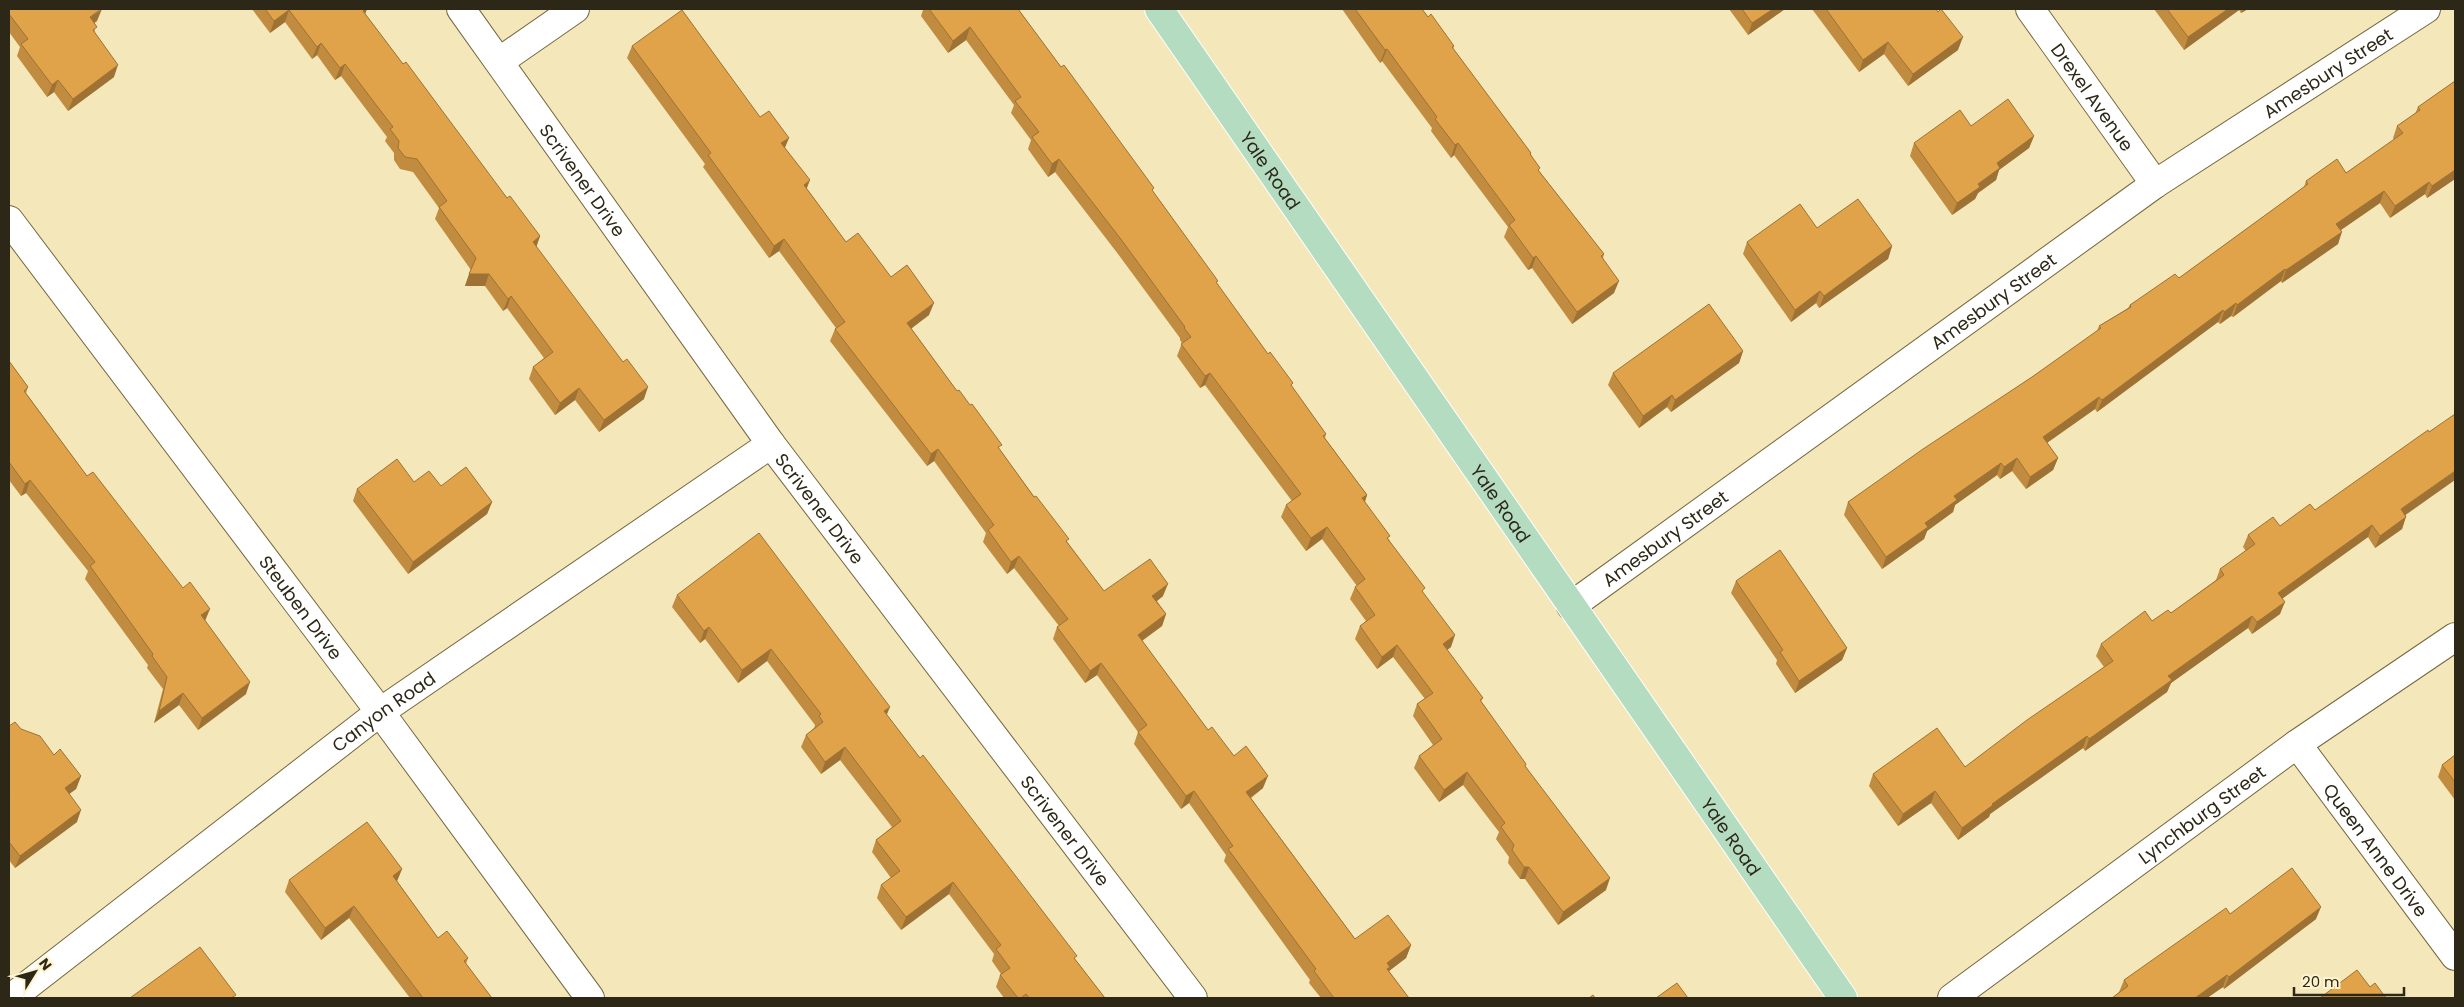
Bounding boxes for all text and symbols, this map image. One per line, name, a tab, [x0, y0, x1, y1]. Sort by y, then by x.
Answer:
street label: Amesbury Street	[2258, 22, 2397, 124]
street label: Drexel Avenue	[2046, 38, 2140, 156]
street label: Scrivener Drive	[534, 118, 632, 242]
street label: Yale Road	[1235, 126, 1306, 214]
street label: Amesbury Street	[1925, 247, 2061, 355]
street label: Scrivener Drive	[770, 448, 870, 569]
street label: Yale Road	[1465, 459, 1537, 547]
street label: Amesbury Street	[1597, 484, 1733, 592]
street label: Steuben Drive	[253, 550, 349, 665]
street label: Canyon Road	[326, 665, 440, 757]
street label: Lynchburg Street	[2133, 759, 2270, 869]
street label: Scrivener Drive	[1015, 770, 1116, 891]
street label: Queen Anne Drive	[2318, 778, 2434, 922]
street label: Yale Road	[1695, 792, 1767, 880]
north arrow	[10, 947, 60, 997]
text: N	[34, 954, 57, 974]
scale bar	[2294, 964, 2404, 996]
text: 20 m	[2302, 971, 2340, 992]

